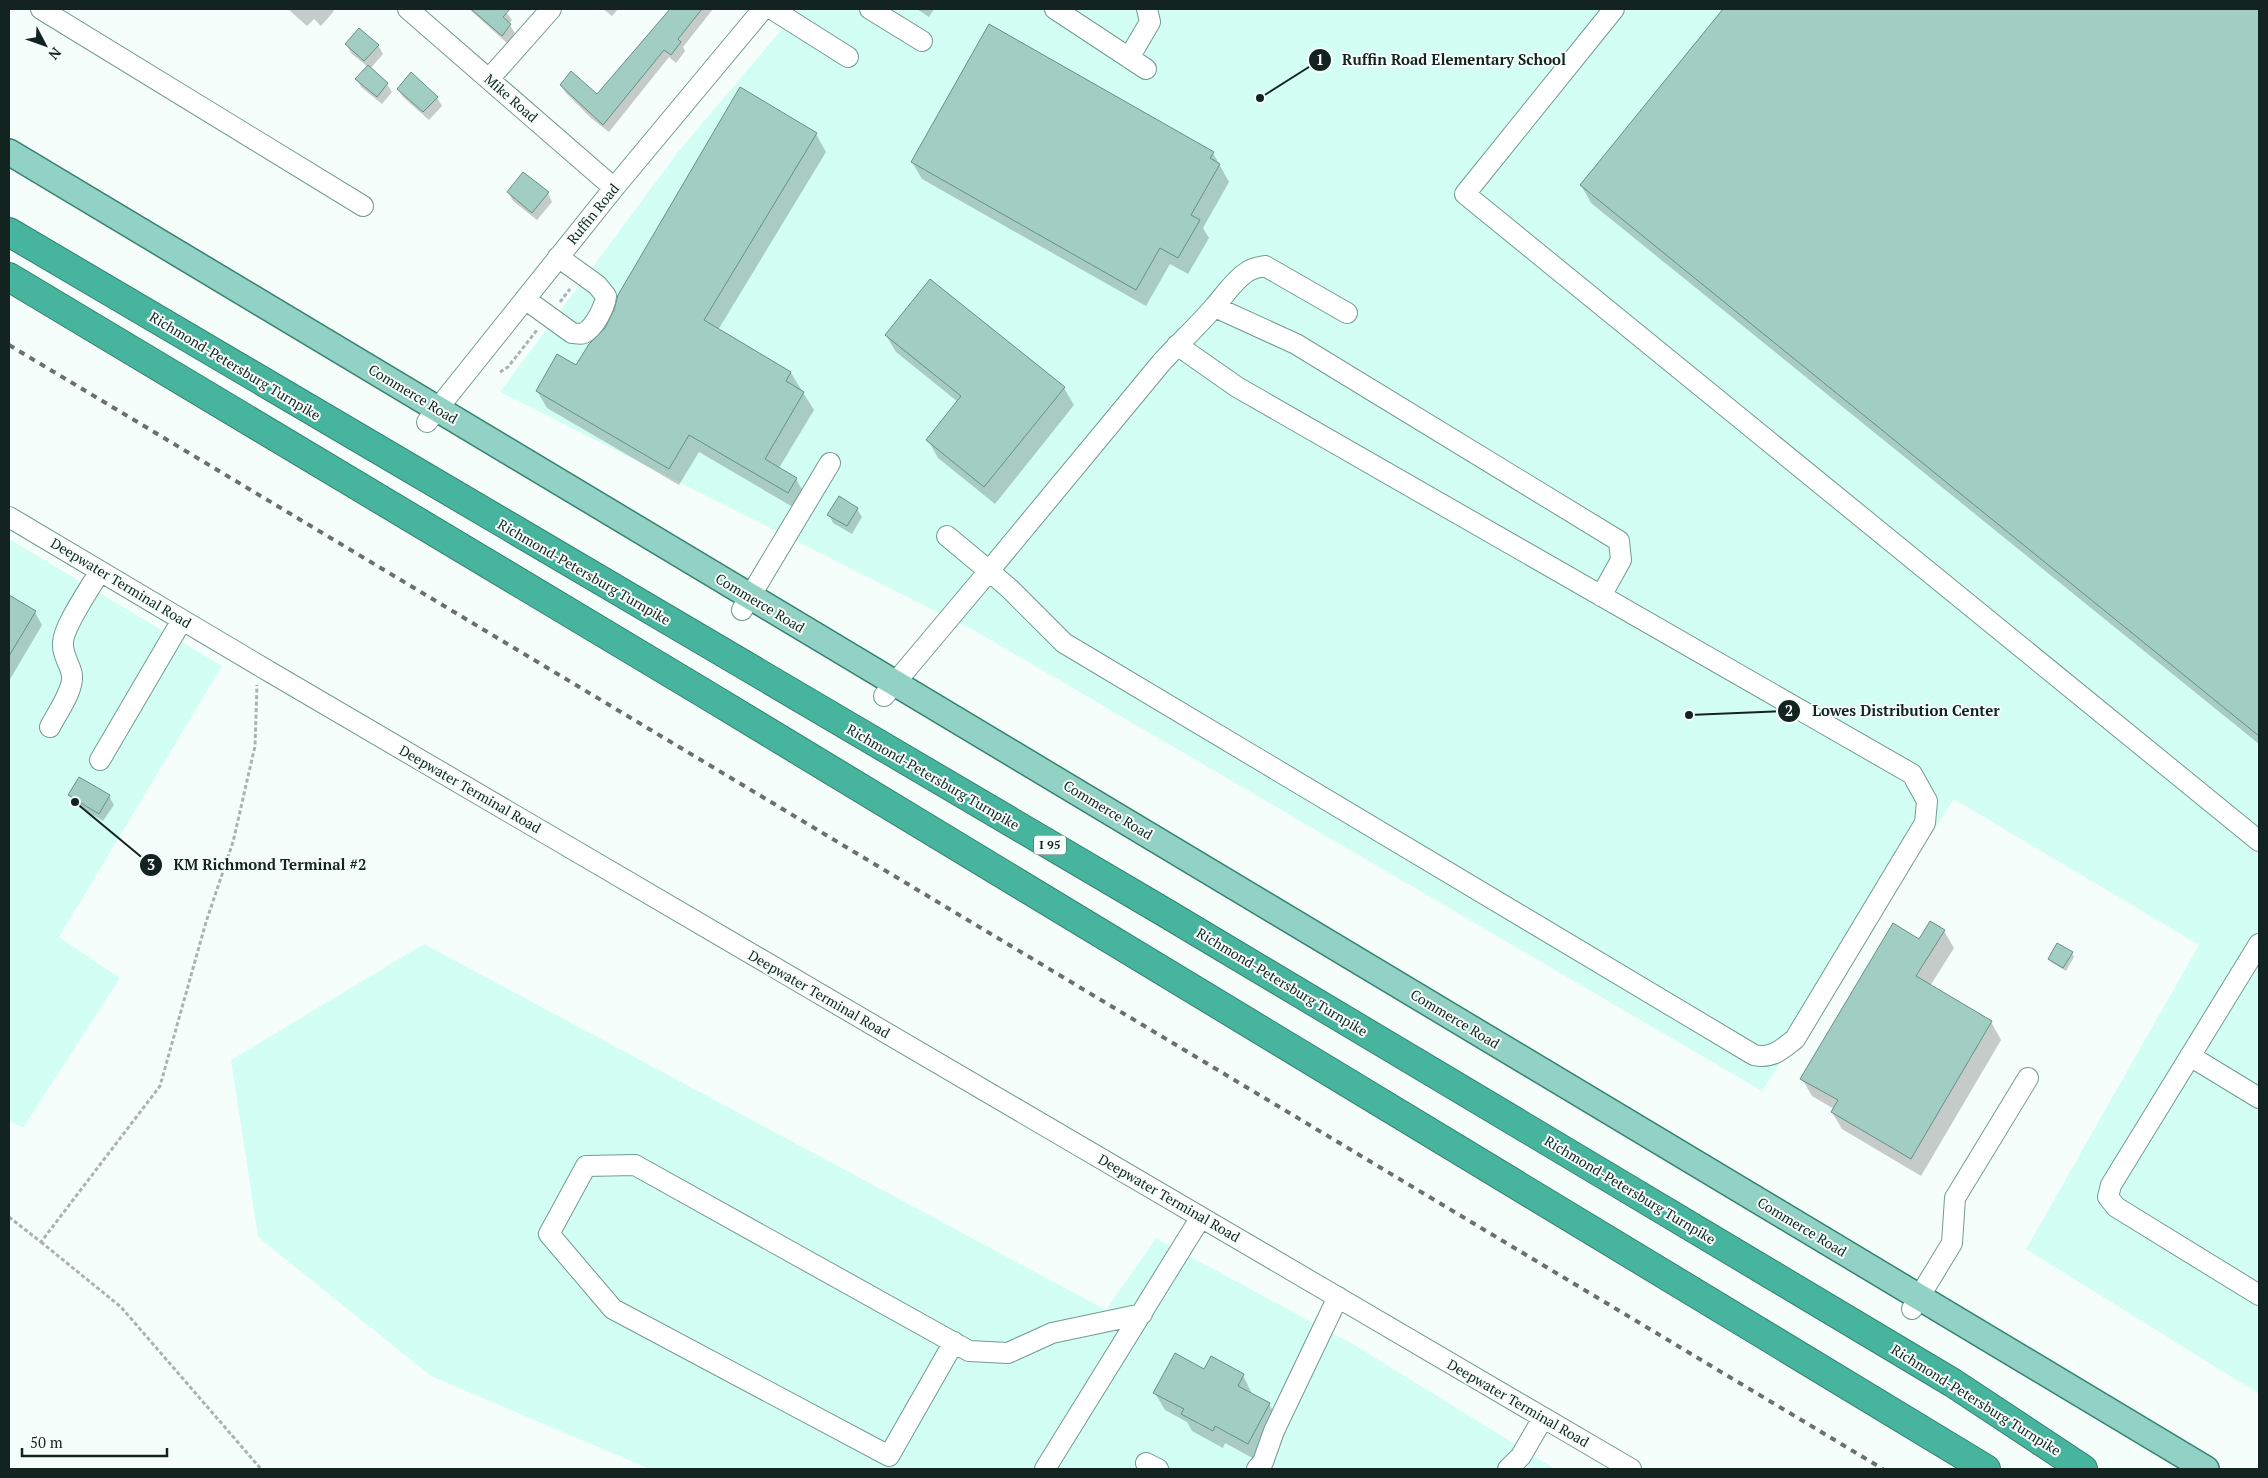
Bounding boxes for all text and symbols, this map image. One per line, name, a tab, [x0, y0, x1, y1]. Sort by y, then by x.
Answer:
north arrow	[20, 20, 70, 70]
text: N	[44, 44, 66, 64]
callout: Ruffin Road Elementary School	[1307, 45, 1576, 75]
text: 1	[1316, 49, 1324, 69]
text: Ruffin Road Elementary School	[1342, 49, 1566, 69]
street label: Mike Road	[481, 69, 542, 126]
street label: Ruffin Road	[562, 179, 623, 248]
street label: Richmond-Petersburg Turnpike	[146, 307, 324, 424]
street label: Commerce Road	[365, 359, 462, 428]
street label: Richmond-Petersburg Turnpike	[494, 514, 674, 629]
street label: Deepwater Terminal Road	[47, 533, 195, 632]
street label: Commerce Road	[712, 568, 809, 637]
callout: Lowes Distribution Center	[1777, 696, 2009, 726]
text: 2	[1785, 700, 1793, 720]
text: Lowes Distribution Center	[1812, 700, 2000, 720]
street label: Richmond-Petersburg Turnpike	[843, 719, 1023, 834]
street label: Deepwater Terminal Road	[396, 740, 545, 837]
street label: Commerce Road	[1060, 775, 1157, 844]
road number: I 95	[1034, 836, 1066, 854]
callout: KM Richmond Terminal #2	[138, 850, 376, 880]
text: 3	[147, 854, 155, 874]
text: KM Richmond Terminal #2	[174, 854, 366, 874]
street label: Richmond-Petersburg Turnpike	[1193, 923, 1371, 1040]
street label: Deepwater Terminal Road	[745, 945, 894, 1042]
street label: Commerce Road	[1407, 984, 1504, 1053]
street label: Richmond-Petersburg Turnpike	[1541, 1131, 1719, 1248]
street label: Deepwater Terminal Road	[1095, 1149, 1244, 1246]
street label: Commerce Road	[1754, 1192, 1851, 1261]
street label: Richmond-Petersburg Turnpike	[1888, 1339, 2065, 1460]
street label: Deepwater Terminal Road	[1444, 1354, 1593, 1451]
scale bar	[22, 1426, 168, 1458]
text: 50 m	[30, 1432, 63, 1452]

